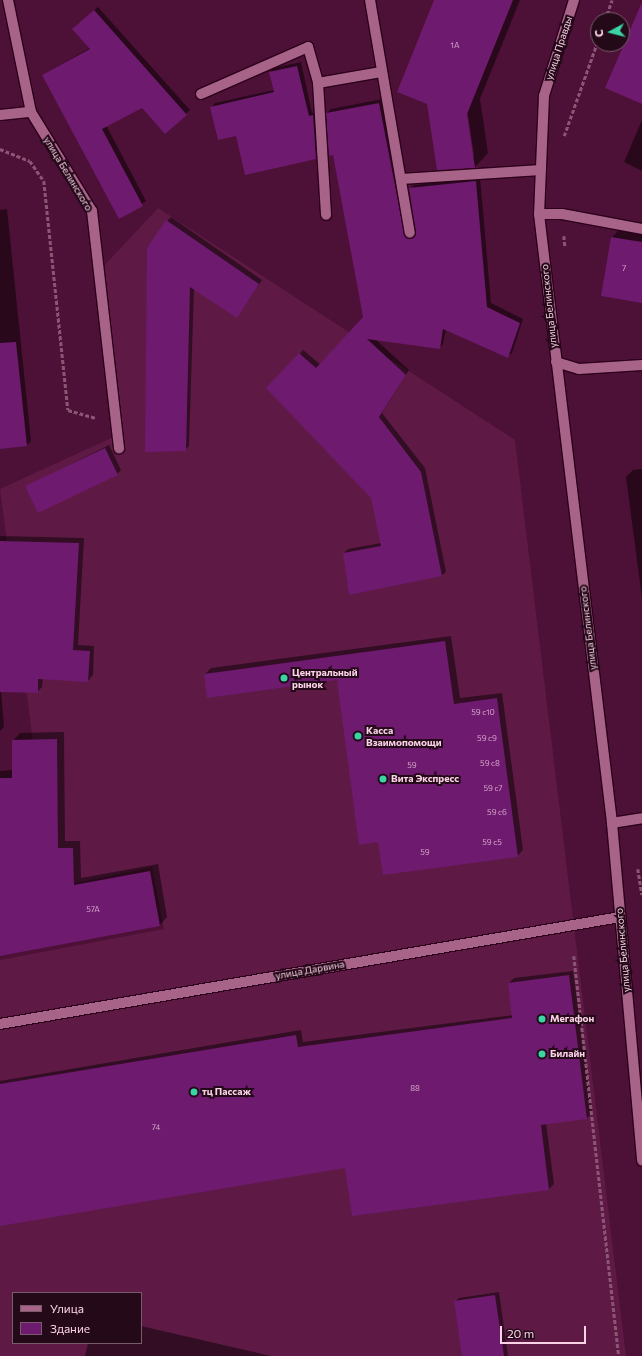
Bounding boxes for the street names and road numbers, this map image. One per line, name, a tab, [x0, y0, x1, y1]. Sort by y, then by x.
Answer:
street label: улица Правды	[543, 15, 575, 81]
street label: улица Белинского	[41, 135, 95, 213]
street label: улица Белинского	[539, 263, 559, 349]
street label: улица Белинского	[577, 585, 599, 671]
street label: улица Белинского	[613, 907, 633, 993]
street label: улица Дарвина	[274, 958, 346, 982]

